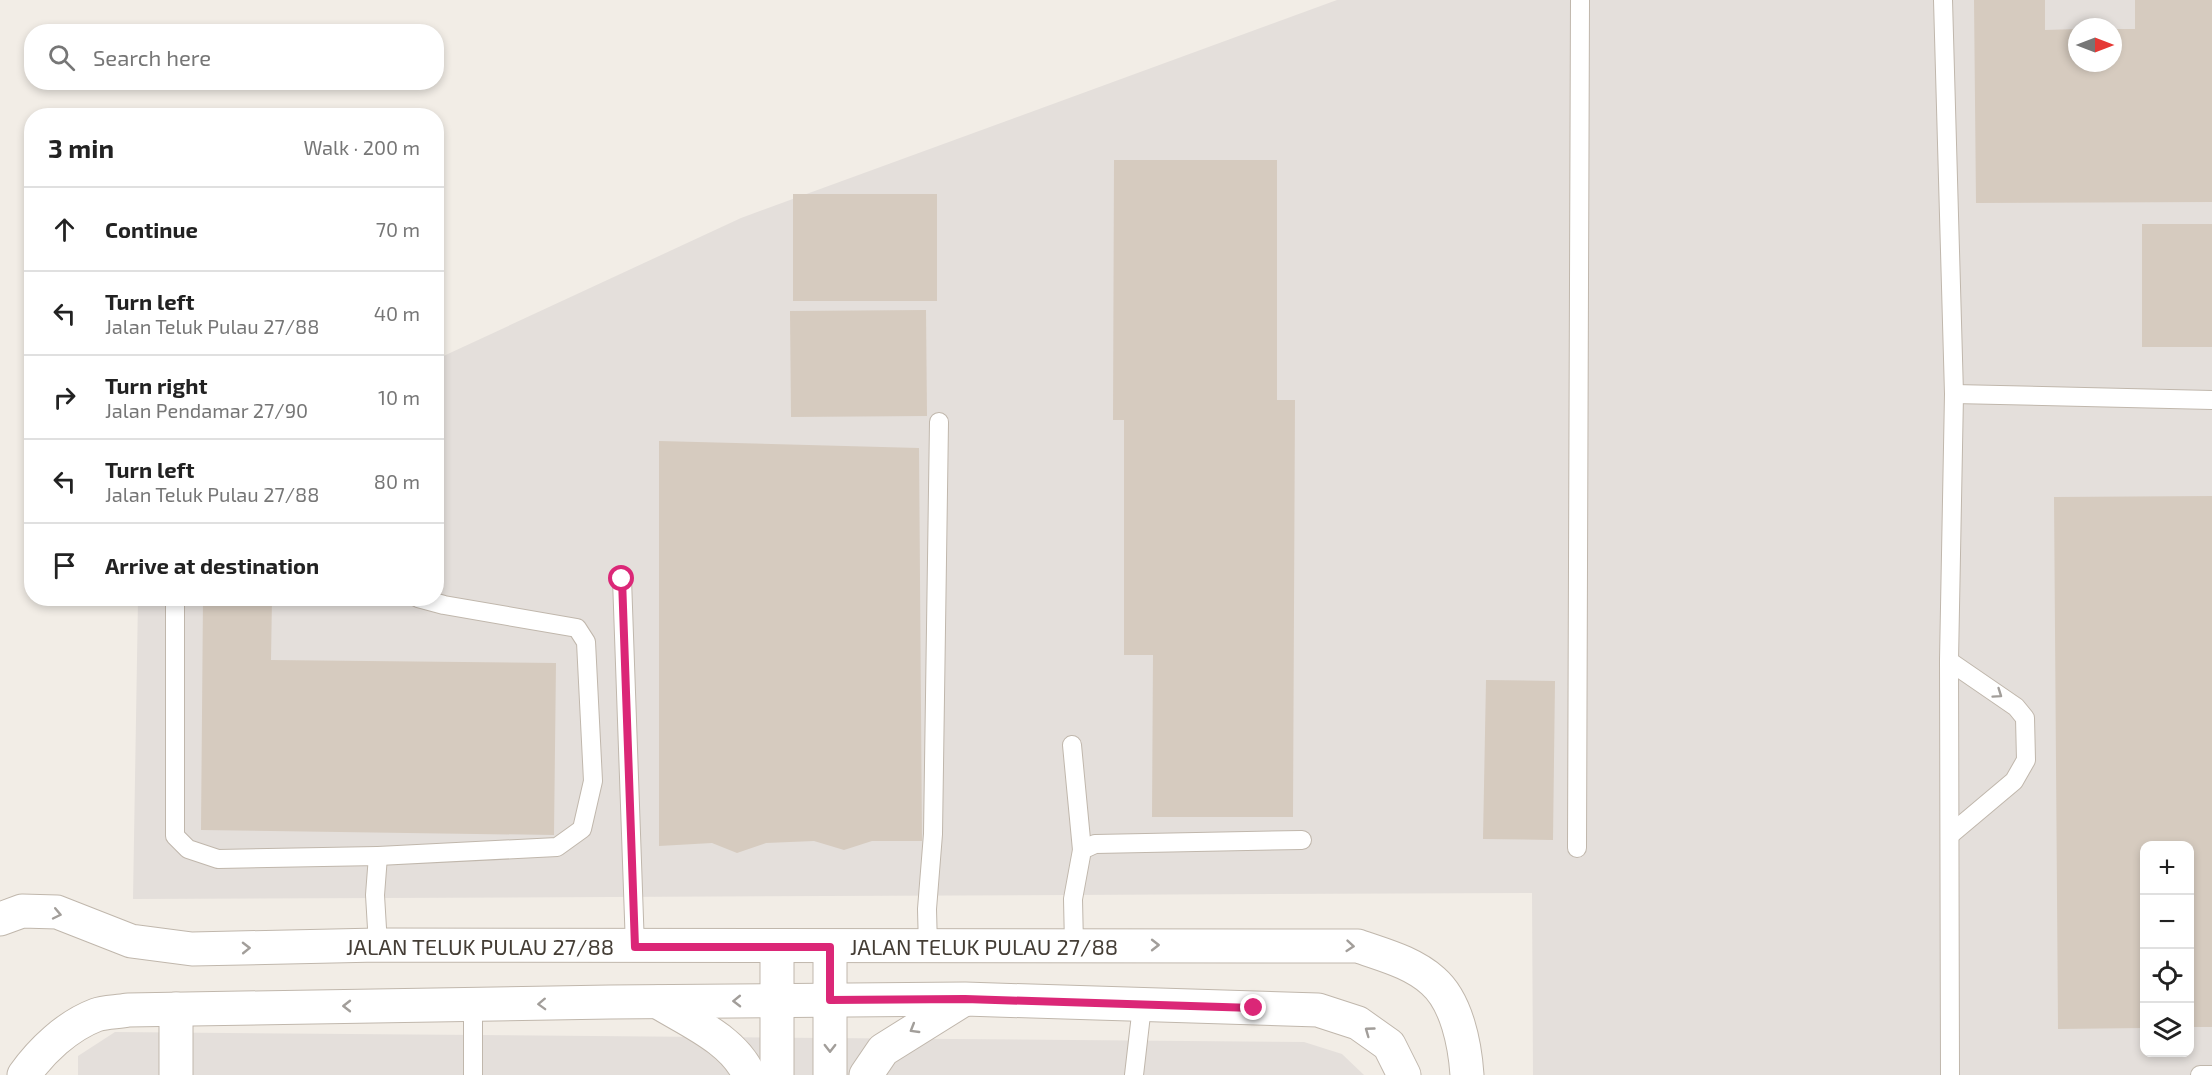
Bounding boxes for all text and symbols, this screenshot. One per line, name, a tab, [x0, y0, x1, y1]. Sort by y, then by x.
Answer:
north arrow	[2068, 18, 2122, 72]
search box	[24, 24, 444, 90]
icon: search	[45, 41, 78, 74]
text: Search here	[93, 44, 211, 70]
text: 3 min	[48, 132, 114, 163]
text: Walk · 200 m	[303, 135, 420, 159]
icon: ahead	[48, 213, 81, 246]
text: Continue	[105, 216, 198, 242]
text: 70 m	[376, 217, 420, 241]
text: Turn left	[105, 288, 194, 314]
icon: left	[48, 297, 81, 330]
text: 40 m	[374, 301, 420, 325]
text: Jalan Teluk Pulau 27/88	[105, 314, 319, 338]
text: Turn right	[105, 372, 207, 398]
icon: right	[48, 381, 81, 414]
text: 10 m	[378, 385, 420, 409]
text: Jalan Pendamar 27/90	[105, 398, 308, 422]
text: Turn left	[105, 456, 194, 482]
icon: left	[48, 465, 81, 498]
text: 80 m	[374, 469, 420, 493]
text: Jalan Teluk Pulau 27/88	[105, 482, 319, 506]
icon: arrive	[48, 549, 81, 582]
text: Arrive at destination	[105, 552, 319, 578]
route start	[608, 565, 634, 591]
one-way arrow	[1991, 687, 2002, 698]
map controls	[2140, 841, 2194, 1057]
button: +	[2140, 841, 2194, 895]
button: −	[2140, 895, 2194, 949]
one-way arrow	[52, 907, 62, 920]
street label: JALAN TELUK PULAU 27/88	[346, 933, 614, 959]
street label: JALAN TELUK PULAU 27/88	[850, 933, 1118, 959]
one-way arrow	[1151, 939, 1160, 951]
one-way arrow	[1345, 939, 1355, 952]
one-way arrow	[242, 942, 251, 954]
button: locate	[2140, 949, 2194, 1003]
route end	[1240, 994, 1266, 1020]
one-way arrow	[733, 995, 742, 1008]
one-way arrow	[538, 997, 547, 1010]
one-way arrow	[343, 1000, 352, 1012]
button: layers	[2140, 1003, 2194, 1057]
one-way arrow	[910, 1021, 920, 1033]
one-way arrow	[1364, 1027, 1375, 1038]
one-way arrow	[824, 1043, 836, 1052]

